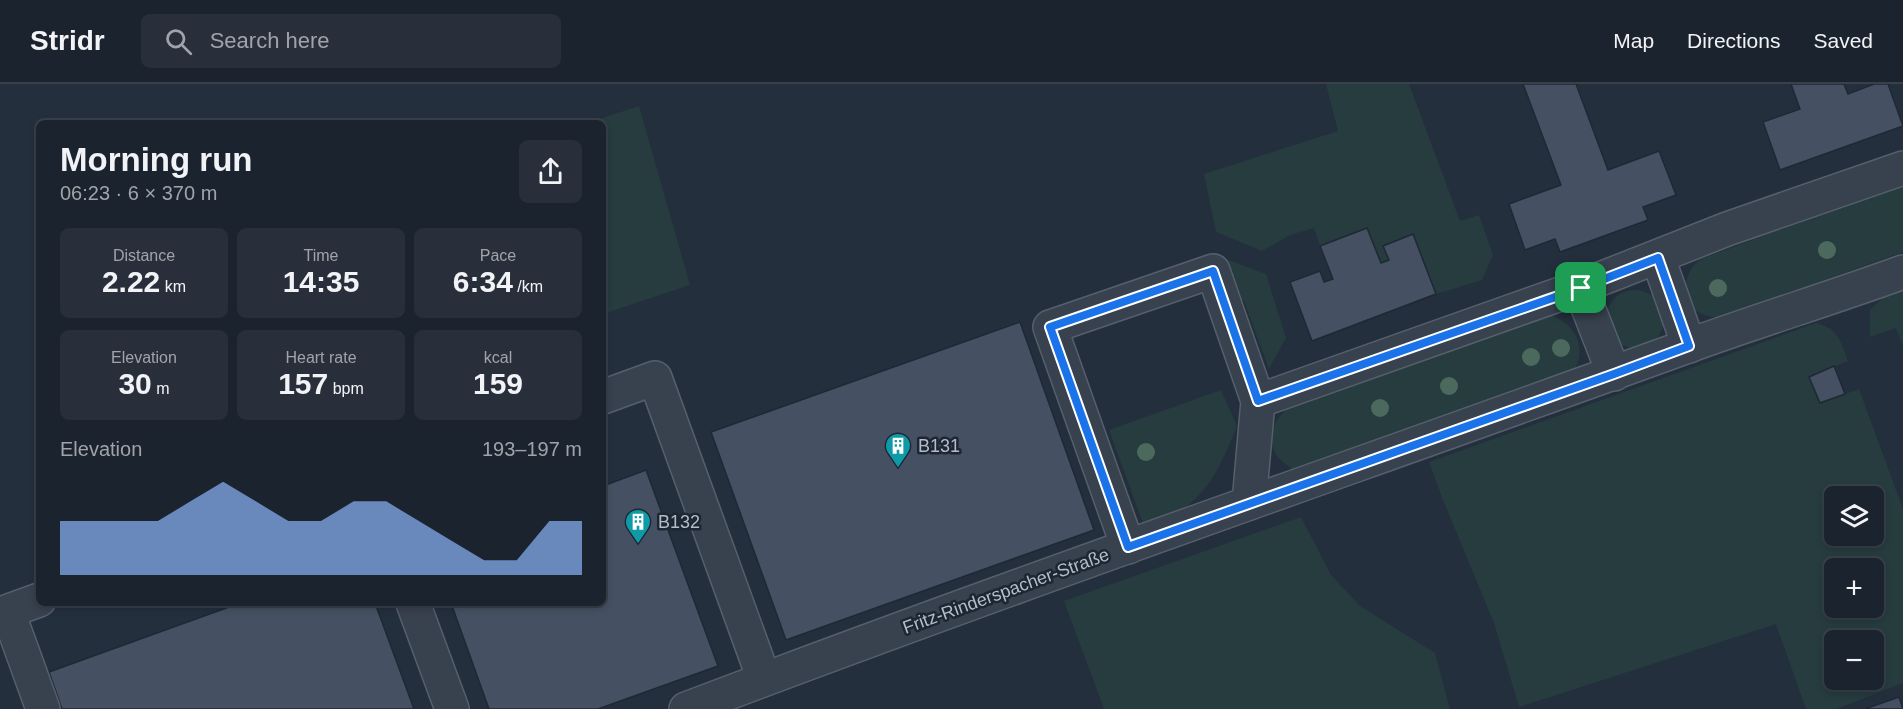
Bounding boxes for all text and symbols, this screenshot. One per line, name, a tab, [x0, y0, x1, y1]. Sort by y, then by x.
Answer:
search box	[141, 14, 561, 68]
text: Stridr	[30, 25, 105, 56]
icon: search	[162, 25, 195, 58]
text: Search here	[210, 28, 330, 53]
text: Map	[1613, 29, 1654, 52]
text: Directions	[1687, 29, 1780, 52]
text: Saved	[1813, 29, 1873, 52]
button: share	[519, 140, 582, 203]
text: Morning run	[60, 141, 252, 178]
text: 06:23 · 6 × 370 m	[60, 182, 217, 204]
text: Distance	[113, 247, 175, 264]
text: Time	[304, 247, 338, 264]
text: Pace	[480, 247, 516, 264]
pin	[1555, 262, 1606, 313]
text: 2.22	[102, 265, 160, 298]
text: 14:35	[283, 265, 359, 298]
text: 6:34	[453, 265, 513, 298]
icon: arrive	[1564, 271, 1597, 304]
text: km	[160, 278, 186, 295]
text: /km	[513, 278, 543, 295]
text: Elevation	[111, 349, 177, 366]
text: Heart rate	[285, 349, 357, 366]
text: kcal	[484, 349, 512, 366]
text: 30	[118, 367, 152, 400]
text: 157	[278, 367, 328, 400]
text: 159	[473, 367, 523, 400]
text: m	[152, 380, 170, 397]
text: bpm	[328, 380, 364, 397]
building icon: B131	[883, 431, 913, 469]
place label: B131	[918, 436, 960, 456]
text: Elevation	[60, 438, 142, 460]
text: 193–197 m	[482, 438, 582, 460]
map controls	[1824, 486, 1884, 690]
button: layers	[1824, 486, 1884, 546]
building icon: B132	[623, 507, 653, 545]
place label: B132	[658, 512, 700, 532]
street label: Fritz-Rinderspacher-Straße	[900, 544, 1112, 638]
button: +	[1824, 558, 1884, 618]
button: −	[1824, 630, 1884, 690]

